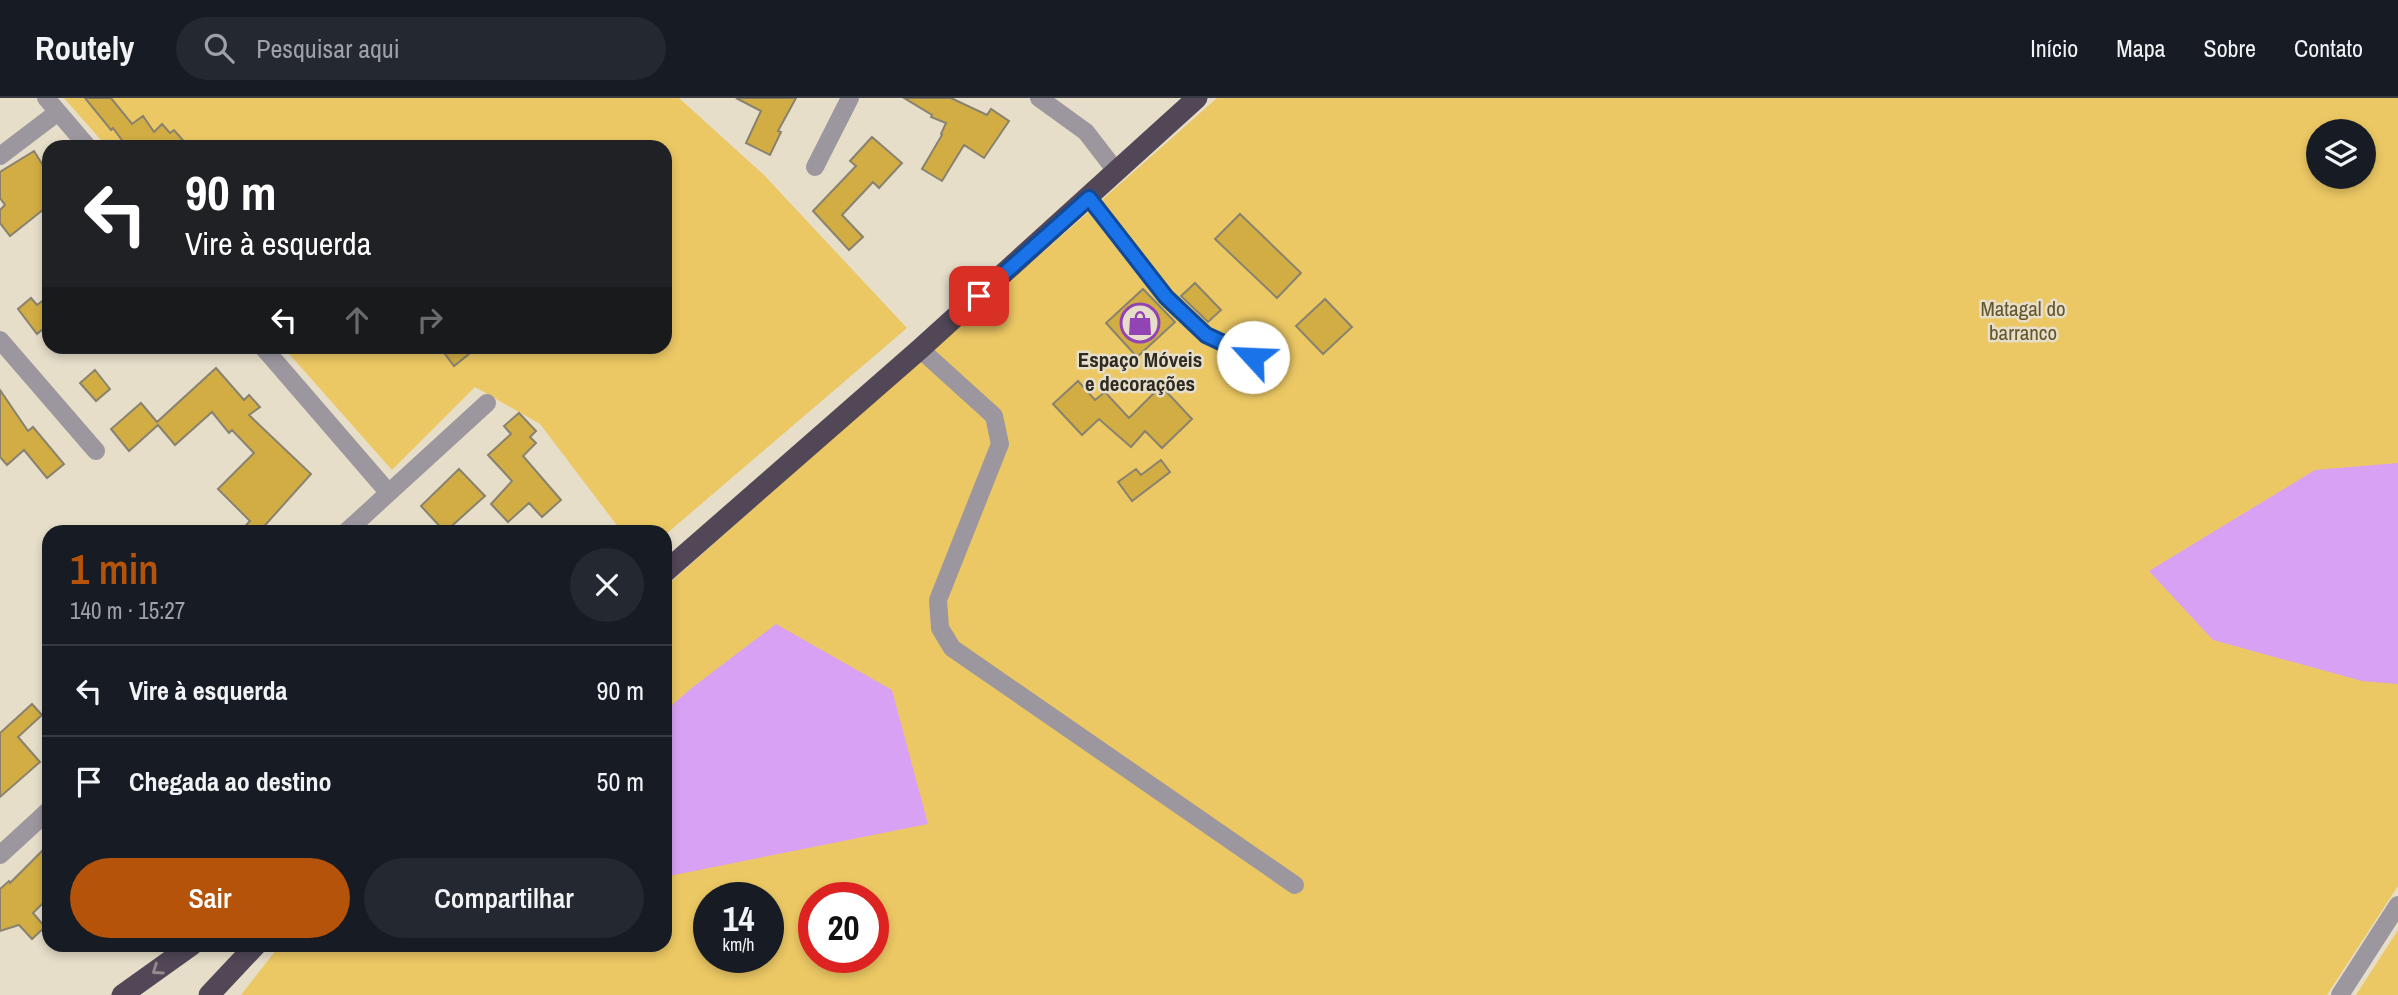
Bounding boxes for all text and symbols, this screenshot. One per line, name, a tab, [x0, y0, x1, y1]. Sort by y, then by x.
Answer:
search box	[176, 17, 666, 80]
text: Routely	[35, 26, 134, 70]
icon: search	[200, 29, 238, 67]
text: Pesquisar aqui	[256, 31, 400, 66]
text: Início	[2030, 32, 2078, 64]
text: Mapa	[2116, 32, 2166, 64]
text: Sobre	[2204, 32, 2256, 64]
text: Contato	[2294, 32, 2363, 64]
map controls	[2306, 119, 2376, 189]
button: layers	[2306, 119, 2376, 189]
text: 90 m	[185, 159, 277, 225]
icon: left	[70, 168, 161, 259]
text: Vire à esquerda	[185, 222, 371, 265]
pin	[949, 266, 1009, 326]
icon: arrive	[960, 277, 998, 315]
park label: Matagal do barranco	[1980, 294, 2066, 347]
icon: left	[265, 301, 303, 339]
icon: ahead	[338, 301, 376, 339]
icon: right	[411, 301, 449, 339]
shop icon: Espaço Móveis e decorações	[1119, 302, 1161, 344]
position arrow	[1216, 320, 1290, 394]
place label: Espaço Móveis e decorações	[1078, 345, 1202, 398]
text: 1 min	[70, 541, 159, 597]
button: close	[570, 548, 644, 622]
text: 140 m · 15:27	[70, 595, 185, 626]
icon: left	[70, 672, 108, 710]
text: Vire à esquerda	[129, 673, 287, 708]
text: 90 m	[597, 673, 644, 708]
icon: arrive	[70, 763, 108, 801]
text: Chegada ao destino	[129, 764, 332, 799]
text: 50 m	[597, 764, 644, 799]
button: Sair	[70, 858, 350, 938]
button: Compartilhar	[364, 858, 644, 938]
speed limit sign: 20	[798, 882, 889, 973]
text: 14	[723, 895, 754, 942]
text: km/h	[723, 932, 755, 957]
one-way arrow	[152, 962, 165, 974]

